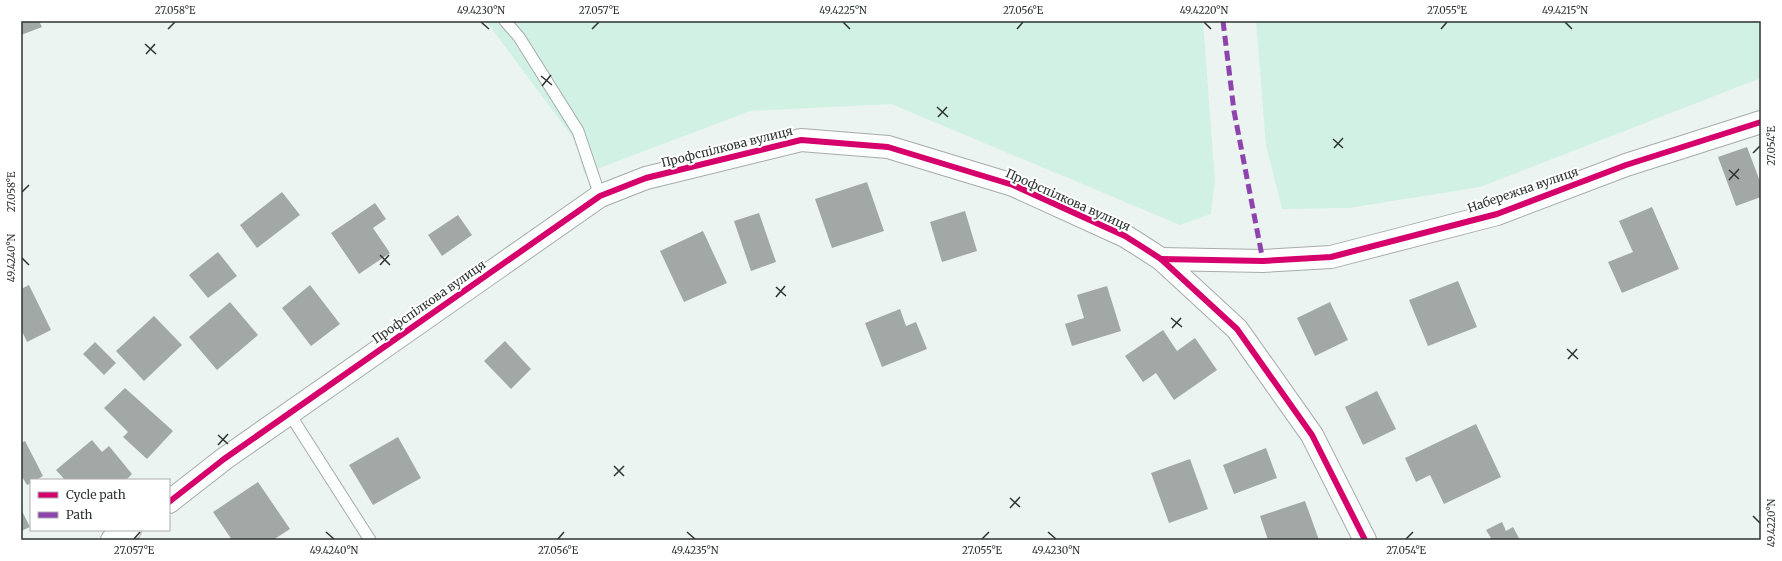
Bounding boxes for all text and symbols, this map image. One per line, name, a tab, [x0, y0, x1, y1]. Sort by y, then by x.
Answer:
text: 27.058°E	[155, 4, 196, 17]
text: 49.4230°N	[457, 4, 505, 17]
text: 27.057°E	[579, 4, 620, 17]
text: 49.4225°N	[819, 4, 867, 17]
text: 27.056°E	[1003, 4, 1044, 17]
text: 49.4220°N	[1180, 4, 1229, 17]
text: 27.055°E	[1427, 4, 1468, 17]
text: 49.4215°N	[1542, 4, 1588, 17]
street label: Профспілкова вулиця	[659, 123, 794, 170]
text: 27.054°E	[1765, 125, 1778, 166]
street label: Набережна вулиця	[1465, 163, 1580, 216]
street label: Профспілкова вулиця	[1003, 165, 1133, 234]
text: 27.058°E	[5, 171, 18, 212]
text: 49.4240°N	[5, 233, 18, 282]
street label: Профспілкова вулиця	[369, 257, 488, 346]
legend	[30, 479, 170, 531]
text: Cycle path	[66, 487, 126, 502]
text: 49.4220°N	[1765, 498, 1778, 547]
text: Path	[66, 507, 92, 522]
text: 27.057°E	[114, 544, 155, 557]
text: 49.4240°N	[310, 544, 359, 557]
text: 27.056°E	[538, 544, 579, 557]
text: 49.4235°N	[672, 544, 719, 557]
text: 27.055°E	[962, 544, 1003, 557]
text: 49.4230°N	[1032, 544, 1080, 557]
text: 27.054°E	[1386, 544, 1427, 557]

